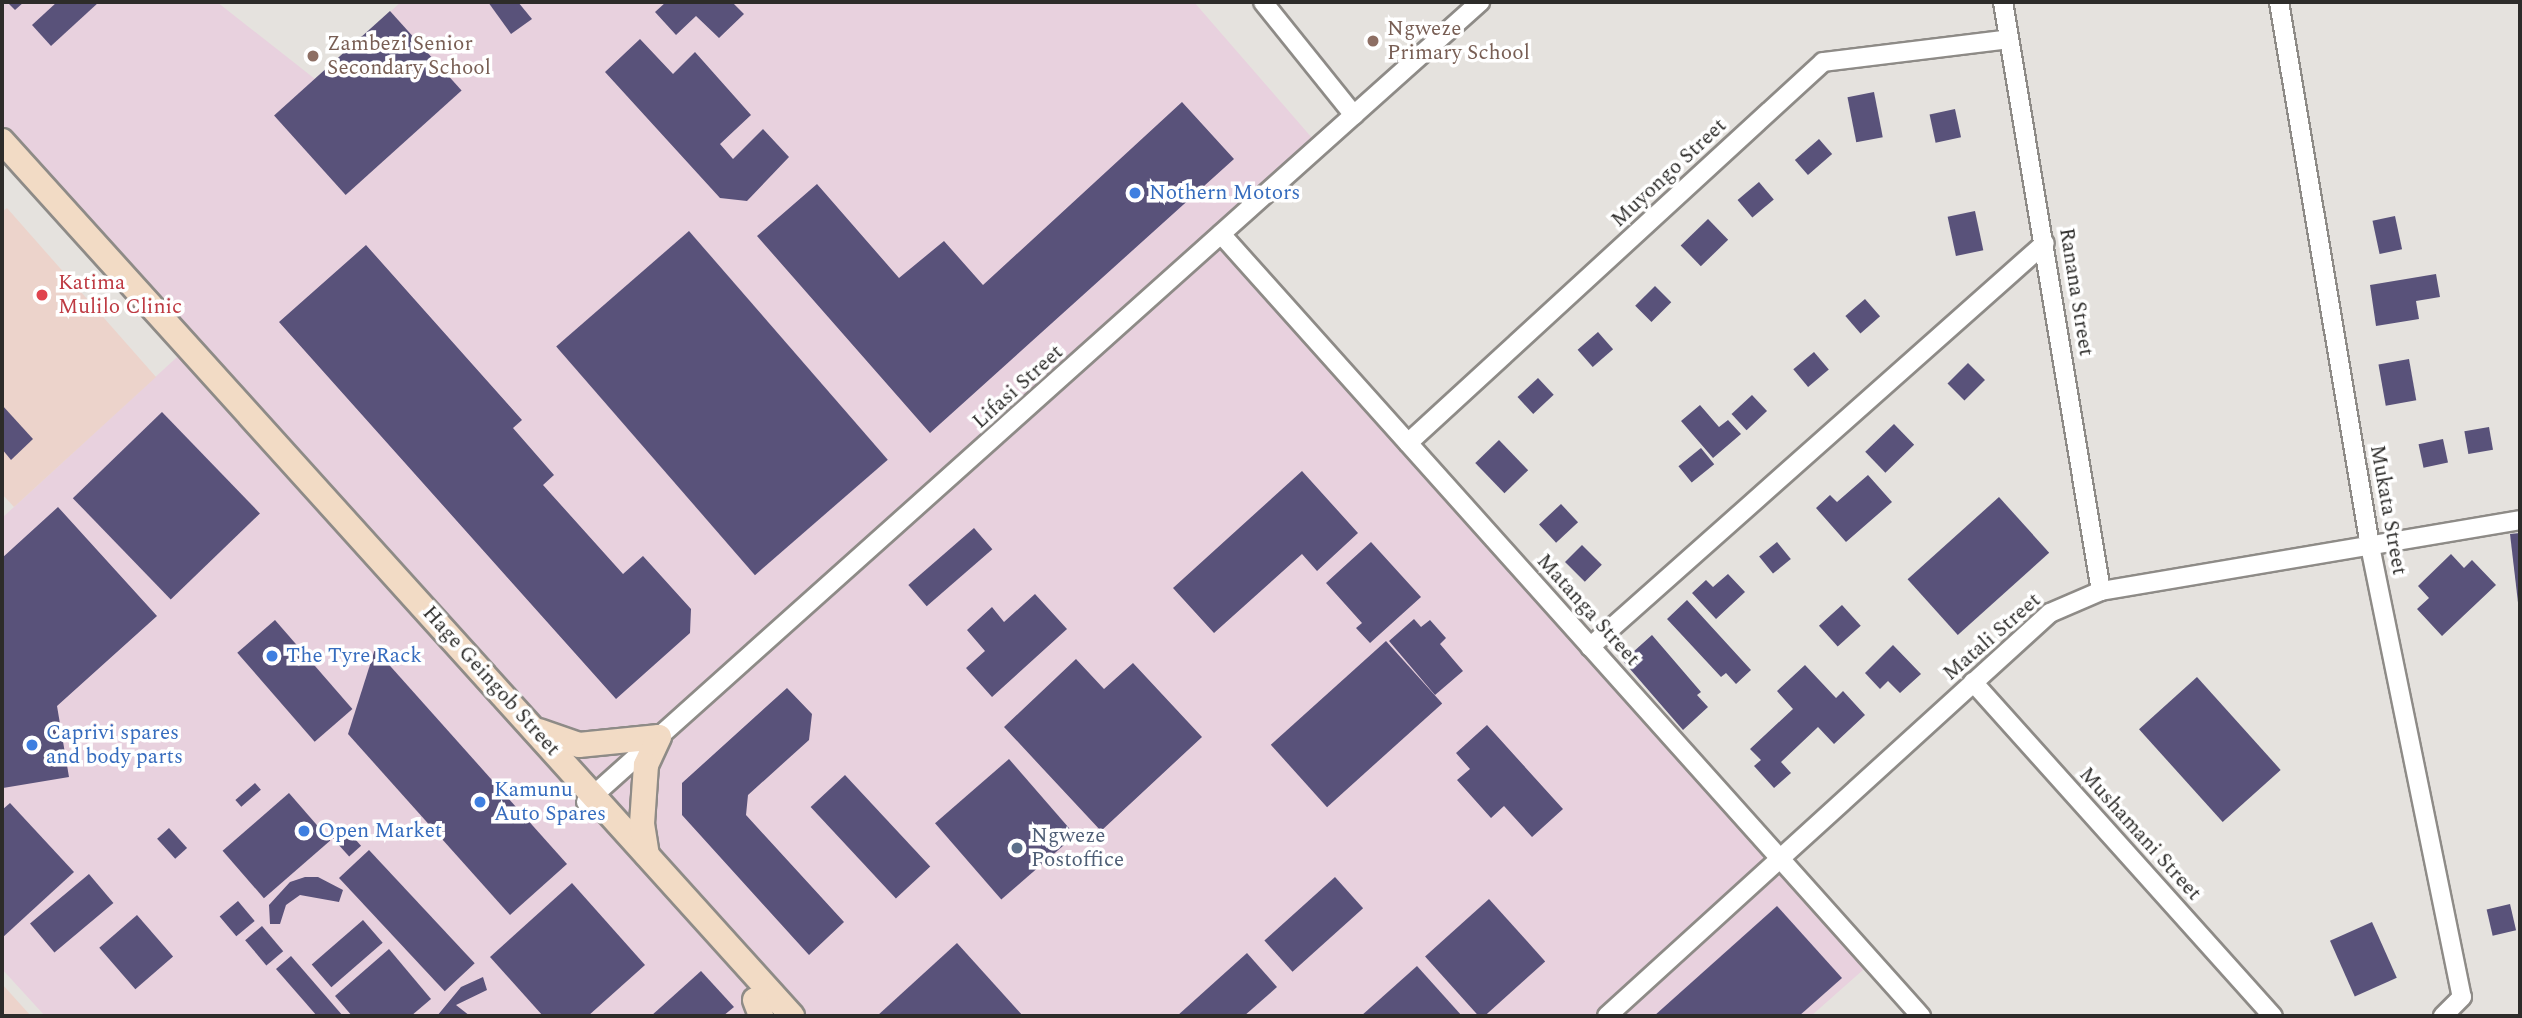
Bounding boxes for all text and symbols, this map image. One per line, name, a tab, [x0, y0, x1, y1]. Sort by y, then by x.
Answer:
place label: Ngweze Primary School	[1387, 16, 1530, 66]
place label: Zambezi Senior Secondary School	[327, 31, 491, 81]
marker: Ngweze Primary School	[1365, 33, 1381, 49]
marker: Zambezi Senior Secondary School	[305, 48, 321, 64]
street label: Muyongo Street	[1606, 113, 1732, 233]
place label: Nothern Motors	[1149, 180, 1300, 206]
marker: Nothern Motors	[1127, 185, 1143, 201]
street label: Ranana Street	[2053, 226, 2099, 358]
place label: Katima Mulilo Clinic	[58, 270, 182, 320]
marker: Katima Mulilo Clinic	[32, 285, 52, 305]
street label: Lifasi Street	[967, 340, 1069, 434]
street label: Mukata Street	[2364, 443, 2412, 577]
street label: Matanga Street	[1531, 549, 1645, 671]
street label: Matali Street	[1938, 588, 2046, 686]
street label: Hage Geingob Street	[417, 601, 565, 761]
place label: The Tyre Rack	[286, 643, 422, 669]
marker: The Tyre Rack	[264, 648, 280, 664]
place label: Caprivi spares and body parts	[46, 720, 183, 770]
marker: Caprivi spares and body parts	[24, 737, 40, 753]
street label: Mushamani Street	[2074, 762, 2206, 906]
place label: Kamunu Auto Spares	[494, 777, 606, 827]
marker: Kamunu Auto Spares	[472, 794, 488, 810]
place label: Open Market	[318, 818, 442, 844]
marker: Open Market	[296, 823, 312, 839]
place label: Ngweze Postoffice	[1031, 823, 1124, 873]
marker: Ngweze Postoffice	[1009, 840, 1025, 856]

